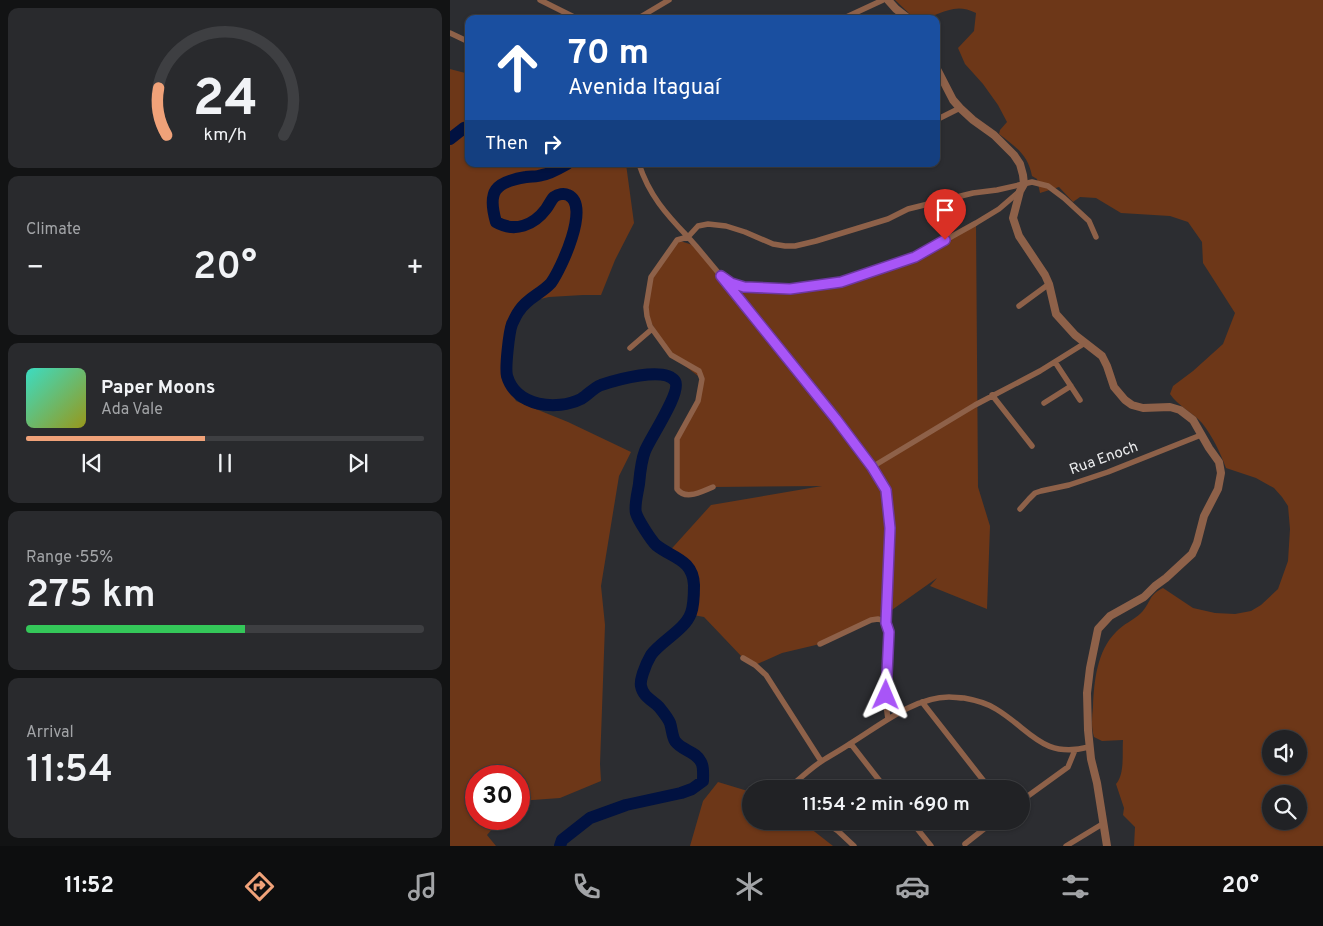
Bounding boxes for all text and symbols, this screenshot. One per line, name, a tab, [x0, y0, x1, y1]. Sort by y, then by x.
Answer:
text: 70 m	[568, 32, 649, 76]
icon: ahead	[485, 35, 550, 100]
text: 24	[192, 68, 258, 134]
text: Avenida Itaguaí	[568, 75, 720, 102]
text: km/h	[203, 124, 247, 147]
icon: right	[538, 130, 566, 158]
text: Then	[485, 132, 528, 156]
pin	[924, 189, 966, 240]
icon: arrive	[931, 196, 959, 224]
text: Climate	[26, 220, 81, 240]
text: 20°	[193, 244, 257, 293]
text: −	[26, 251, 44, 287]
text: +	[406, 251, 424, 287]
text: Paper Moons	[101, 376, 215, 400]
text: Ada Vale	[101, 400, 163, 420]
street label: Rua Enoch	[1067, 438, 1141, 480]
icon: previous	[78, 449, 106, 477]
icon: pause	[211, 449, 239, 477]
icon: next	[344, 449, 372, 477]
text: Range · 55%	[26, 548, 113, 568]
text: 275 km	[26, 572, 156, 621]
position arrow	[859, 668, 911, 720]
text: Arrival	[26, 723, 74, 743]
map controls	[1262, 730, 1307, 830]
button: sound	[1262, 730, 1307, 775]
text: 11:54	[26, 747, 113, 796]
speed limit sign: 30	[465, 765, 530, 830]
button: search	[1262, 785, 1307, 830]
text: 11:54 · 2 min · 690 m	[802, 793, 970, 817]
icon: directions	[242, 869, 277, 904]
icon: music	[405, 869, 440, 904]
icon: phone	[569, 869, 604, 904]
icon: climate	[732, 869, 767, 904]
icon: car	[895, 869, 930, 904]
icon: filters	[1058, 869, 1093, 904]
text: 11:52	[64, 873, 114, 900]
text: 20°	[1222, 873, 1259, 900]

